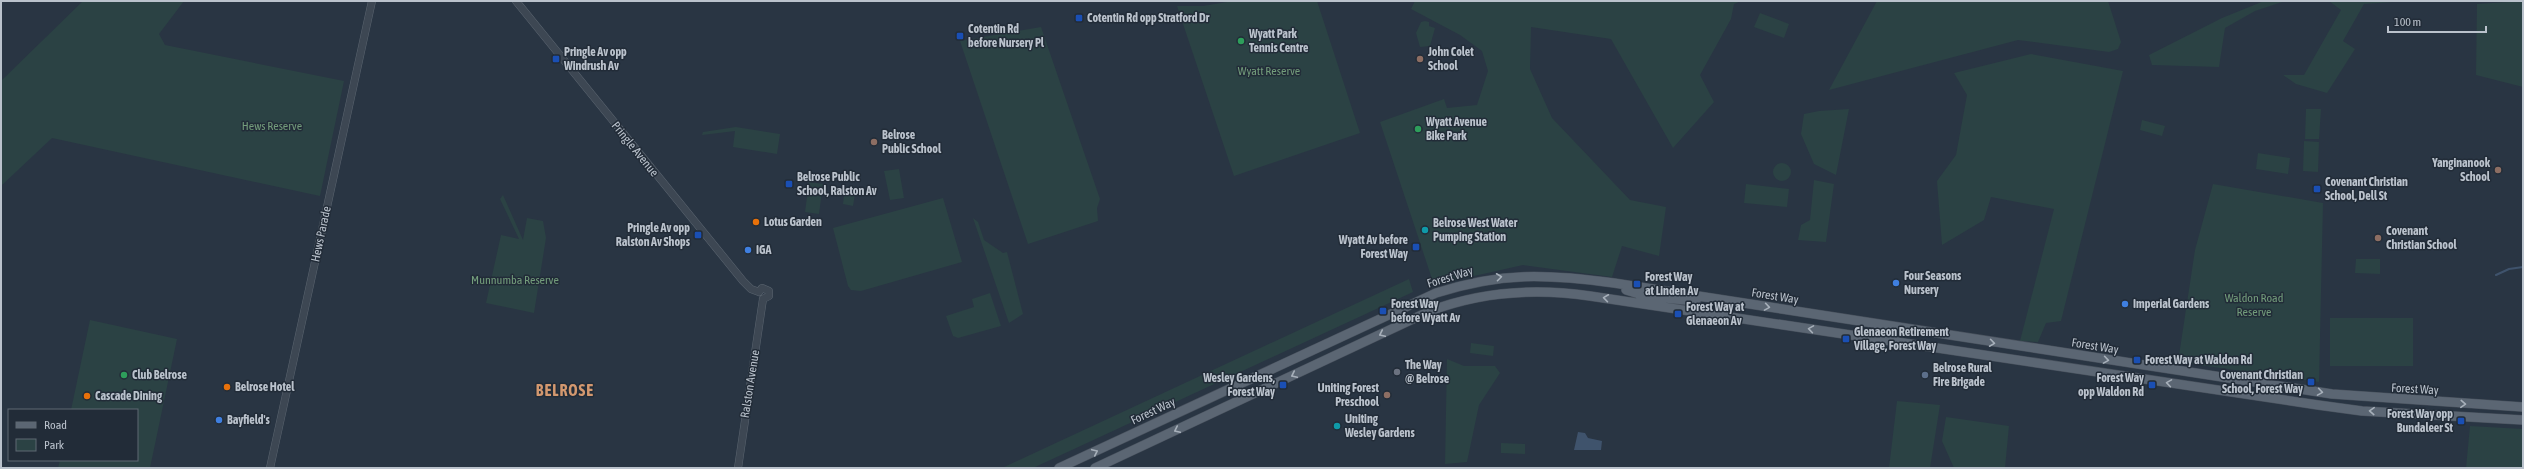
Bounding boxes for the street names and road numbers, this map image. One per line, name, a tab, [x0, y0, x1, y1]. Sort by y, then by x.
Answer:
street label: Pringle Avenue	[609, 119, 661, 179]
street label: Hews Parade	[308, 205, 334, 263]
street label: Forest Way	[1425, 263, 1475, 291]
street label: Forest Way	[1750, 285, 1800, 307]
street label: Forest Way	[2070, 335, 2120, 357]
street label: Ralston Avenue	[738, 349, 762, 419]
street label: Forest Way	[2391, 381, 2439, 397]
street label: Forest Way	[1129, 395, 1177, 427]

